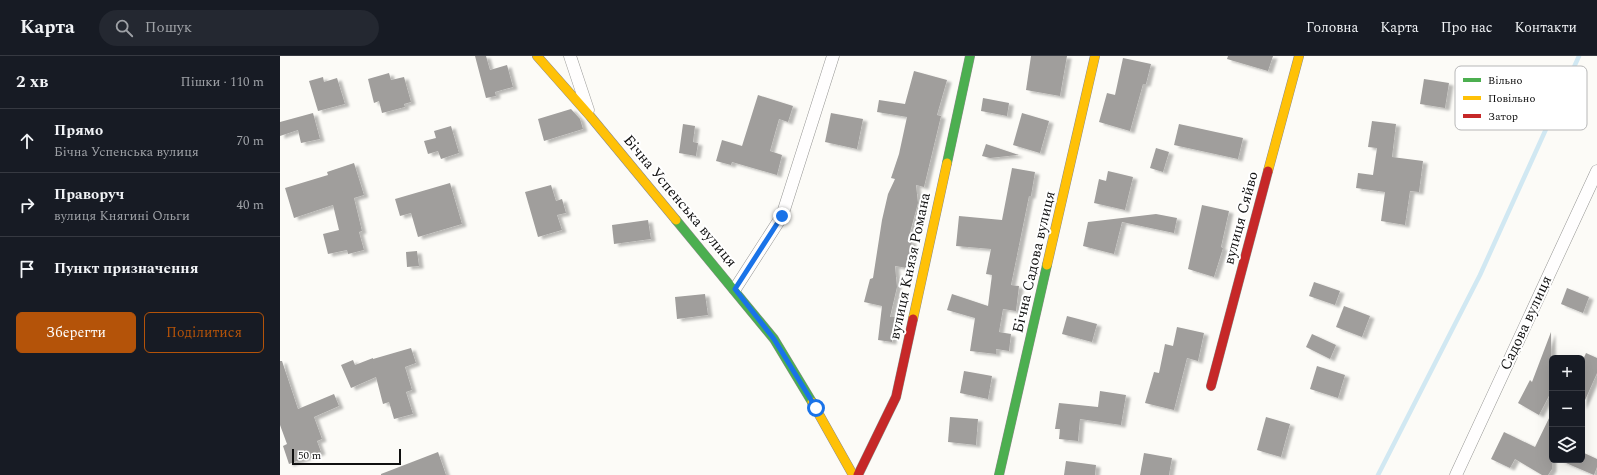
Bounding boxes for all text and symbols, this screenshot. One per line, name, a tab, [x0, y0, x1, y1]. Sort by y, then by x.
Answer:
search box	[99, 10, 379, 46]
text: Карта	[20, 13, 75, 42]
text: Пошук	[145, 16, 192, 39]
icon: search	[113, 17, 135, 39]
text: Головна	[1306, 17, 1358, 38]
text: Карта	[1380, 17, 1419, 38]
text: Про нас	[1441, 17, 1493, 38]
text: Контакти	[1515, 17, 1577, 38]
legend	[1455, 66, 1587, 130]
text: 2 хв	[16, 69, 48, 95]
text: Пішки · 110 m	[181, 72, 264, 92]
text: Вільно	[1488, 72, 1523, 89]
text: Повільно	[1488, 90, 1535, 107]
text: Затор	[1488, 108, 1518, 125]
text: Прямо	[54, 119, 103, 142]
icon: ahead	[16, 130, 38, 152]
street label: Бічна Успенська вулиця	[618, 130, 742, 272]
text: 70 m	[237, 131, 264, 151]
text: Бічна Успенська вулиця	[54, 142, 199, 162]
street label: вулиця Сяйво	[1217, 169, 1265, 267]
text: Праворуч	[54, 183, 124, 206]
street label: Бічна Садова вулиця	[1006, 189, 1062, 335]
street label: вулиця Князя Романа	[883, 190, 937, 342]
icon: right	[16, 194, 38, 216]
text: 40 m	[237, 195, 264, 215]
text: вулиця Княгині Ольги	[54, 206, 190, 226]
route end	[773, 207, 791, 225]
text: Пункт призначення	[54, 257, 199, 280]
icon: arrive	[16, 258, 38, 280]
street label: Садова вулиця	[1494, 272, 1558, 374]
button: Зберегти	[16, 312, 136, 353]
button: Поділитися	[144, 312, 264, 353]
map controls	[1549, 355, 1585, 463]
button: +	[1549, 355, 1585, 391]
button: −	[1549, 391, 1585, 427]
route start	[807, 399, 825, 417]
button: layers	[1549, 427, 1585, 463]
scale bar	[292, 447, 401, 466]
text: 50 m	[298, 447, 321, 464]

